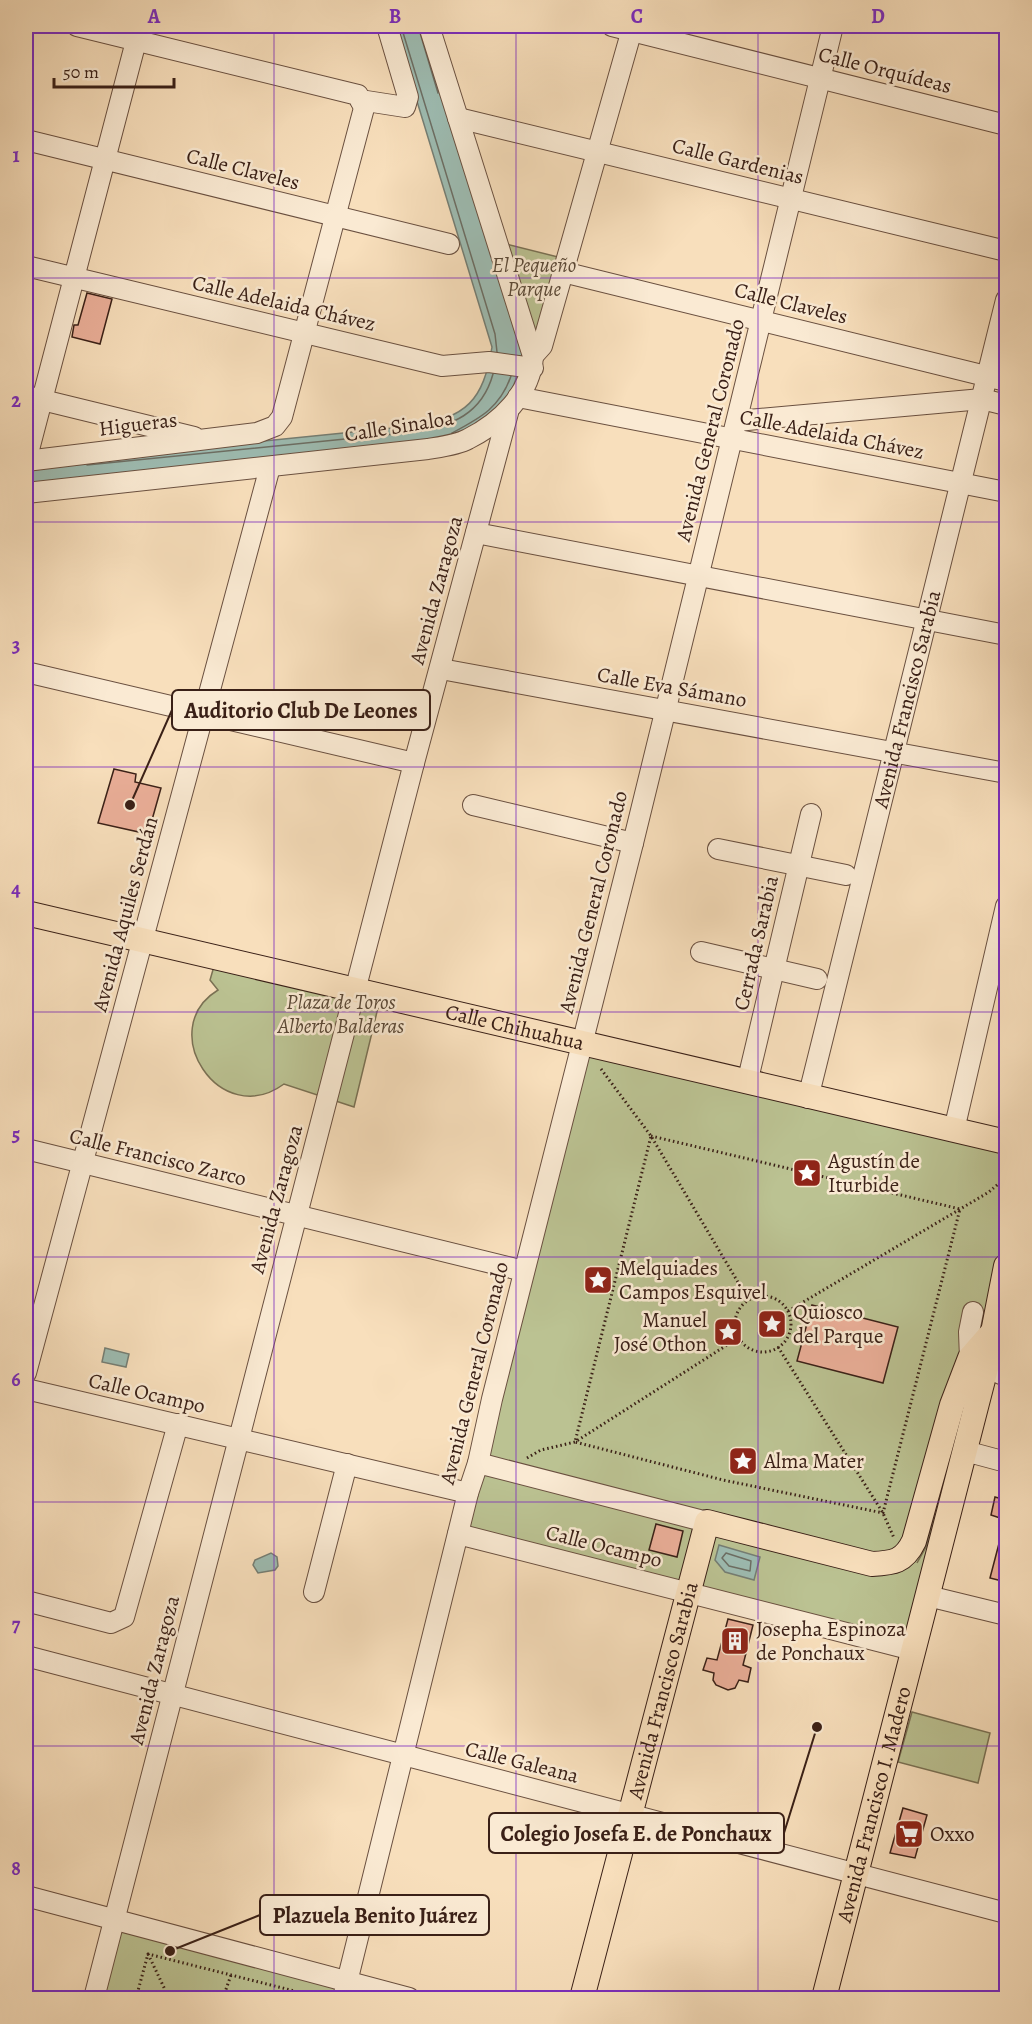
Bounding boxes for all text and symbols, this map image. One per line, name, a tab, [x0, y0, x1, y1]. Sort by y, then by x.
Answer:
text: A	[147, 3, 161, 30]
text: B	[389, 3, 401, 30]
text: C	[631, 3, 643, 30]
text: D	[871, 3, 885, 30]
street label: Calle Orquídeas	[816, 40, 954, 100]
scale bar	[54, 51, 174, 89]
text: 50 m	[63, 60, 99, 84]
street label: Calle Gardenias	[669, 131, 807, 191]
street label: Calle Claveles	[183, 141, 303, 197]
text: 1	[12, 142, 20, 169]
park label: El Pequeño Parque	[492, 251, 576, 303]
street label: Calle Adelaida Chávez	[190, 268, 378, 338]
street label: Calle Claveles	[731, 275, 851, 331]
street label: Avenida General Coronado	[669, 316, 751, 545]
text: 2	[11, 387, 21, 414]
street label: Calle Adelaida Chávez	[737, 402, 927, 466]
street label: Calle Sinaloa	[342, 404, 456, 448]
street label: Higueras	[97, 405, 179, 443]
street label: Avenida Zaragoza	[402, 512, 469, 668]
street label: Avenida Francisco Sarabia	[866, 587, 948, 812]
text: 3	[12, 632, 20, 659]
street label: Calle Eva Sámano	[595, 660, 749, 714]
callout: Auditorio Club De Leones	[172, 690, 430, 730]
text: Auditorio Club De Leones	[183, 696, 418, 726]
street label: Avenida General Coronado	[552, 788, 634, 1017]
street label: Avenida Aquiles Serdán	[85, 813, 164, 1015]
street label: Cerrada Sarabia	[727, 873, 785, 1013]
text: 4	[11, 876, 21, 903]
park label: Plaza de Toros Alberto Balderas	[277, 988, 404, 1040]
street label: Calle Chihuahua	[443, 997, 587, 1057]
text: 5	[12, 1121, 20, 1148]
street label: Calle Francisco Zarco	[67, 1121, 249, 1193]
street label: Avenida Zaragoza	[242, 1121, 309, 1277]
place label: Agustín de Iturbide	[827, 1147, 920, 1199]
place icon: Agustín de Iturbide	[791, 1157, 823, 1189]
place label: Melquiades Campos Esquivel	[619, 1254, 766, 1306]
street label: Avenida General Coronado	[433, 1259, 515, 1488]
place icon: Melquiades Campos Esquivel	[582, 1264, 614, 1296]
place label: Quiosco del Parque	[793, 1298, 883, 1350]
place label: Manuel José Othon	[614, 1306, 707, 1358]
place icon: Quiosco del Parque	[756, 1308, 788, 1340]
place icon: Manuel José Othon	[712, 1316, 744, 1348]
text: 6	[11, 1366, 21, 1393]
street label: Calle Ocampo	[86, 1366, 208, 1420]
place icon: Alma Mater	[727, 1445, 759, 1477]
place label: Alma Mater	[763, 1447, 864, 1475]
street label: Calle Ocampo	[543, 1518, 665, 1574]
street label: Avenida Francisco Sarabia	[621, 1579, 705, 1803]
street label: Avenida Zaragoza	[122, 1592, 186, 1748]
text: 7	[12, 1611, 21, 1638]
place label: Josepha Espinoza de Ponchaux	[756, 1615, 906, 1667]
building icon: Josepha Espinoza de Ponchaux	[719, 1625, 751, 1657]
street label: Avenida Francisco I. Madero	[830, 1683, 918, 1926]
street label: Calle Galeana	[462, 1734, 582, 1790]
callout: Colegio Josefa E. de Ponchaux	[489, 1813, 784, 1853]
supermarket icon: Oxxo	[893, 1818, 925, 1850]
text: Colegio Josefa E. de Ponchaux	[501, 1819, 772, 1849]
place label: Oxxo	[930, 1820, 975, 1848]
text: 8	[11, 1855, 21, 1882]
callout: Plazuela Benito Juárez	[260, 1895, 489, 1935]
text: Plazuela Benito Juárez	[272, 1901, 478, 1931]

